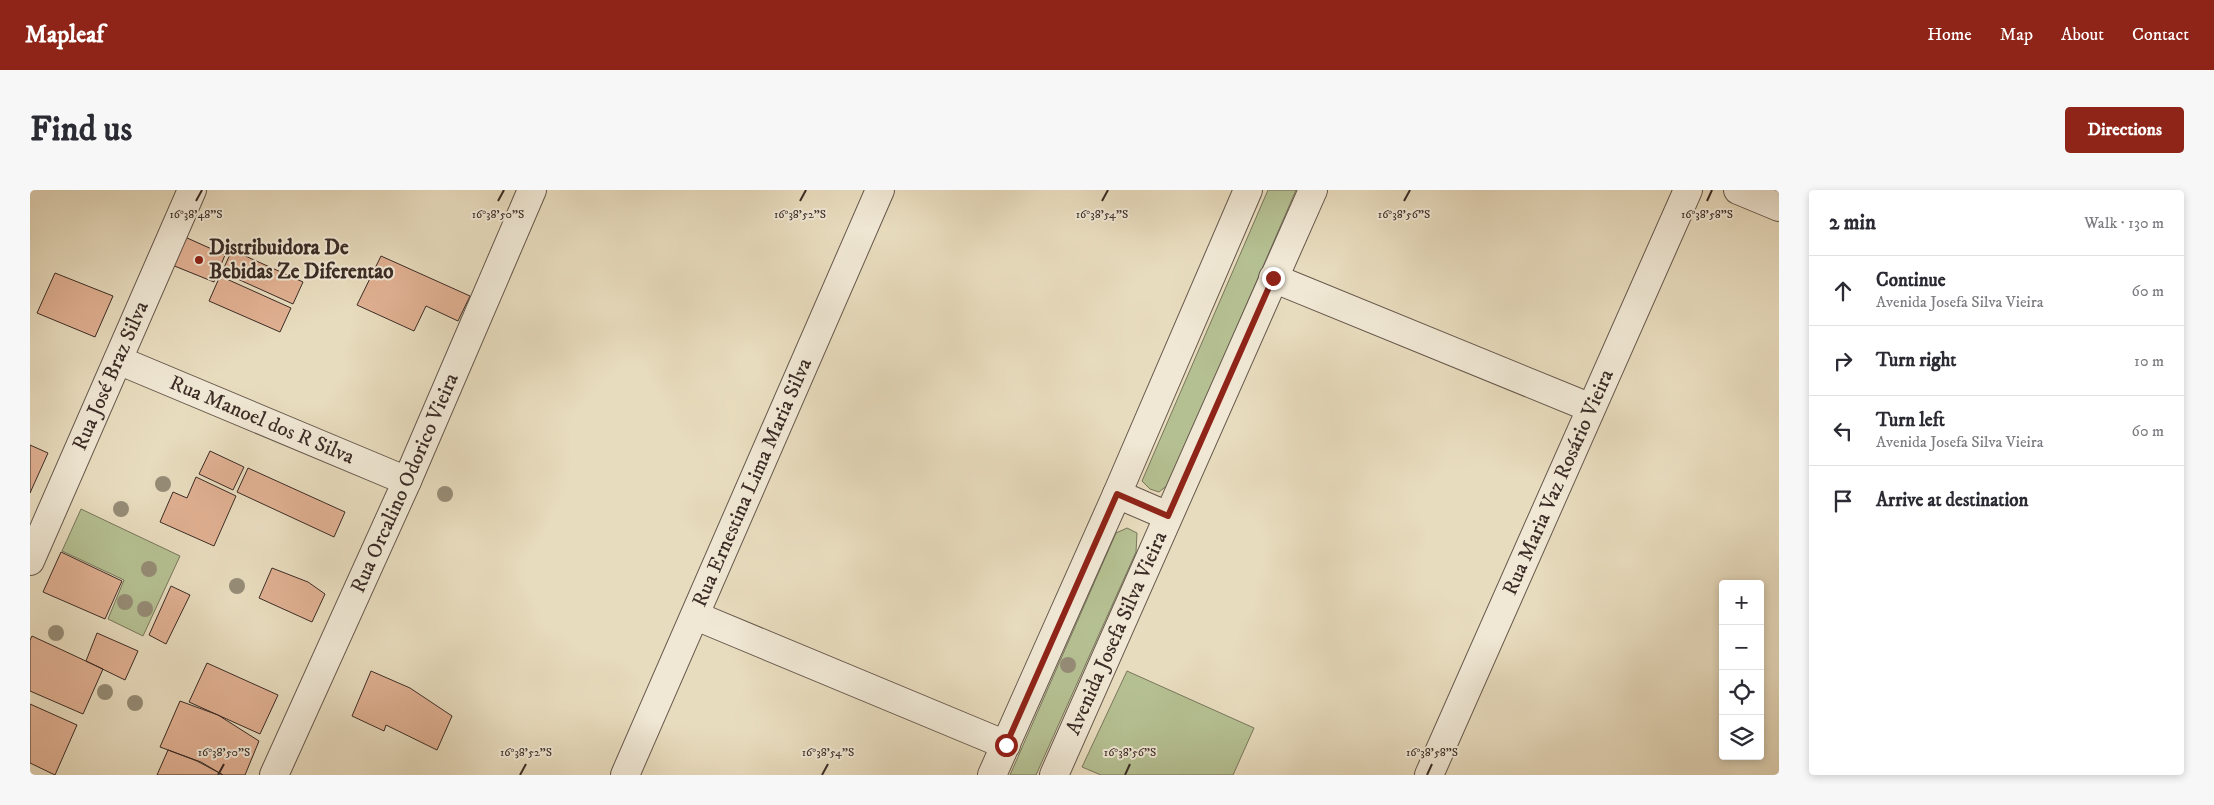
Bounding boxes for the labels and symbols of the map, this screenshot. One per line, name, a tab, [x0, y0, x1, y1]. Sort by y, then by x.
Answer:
text: 16°38'48"S	[169, 207, 223, 222]
text: 16°38'50"S	[472, 207, 524, 222]
text: 16°38'52"S	[774, 207, 826, 222]
text: 16°38'54"S	[1076, 207, 1128, 222]
text: 16°38'56"S	[1378, 207, 1430, 222]
text: 16°38'58"S	[1681, 207, 1733, 222]
place label: Distribuidora De Bebidas Ze Diferentao	[209, 235, 393, 285]
marker: Distribuidora De Bebidas Ze Diferentao	[193, 254, 205, 266]
route end	[1262, 267, 1285, 290]
street label: Rua José Braz Silva	[67, 297, 155, 455]
street label: Rua Ernestina Lima Maria Silva	[687, 354, 818, 611]
street label: Rua Maria Vaz Rosário Vieira	[1497, 365, 1620, 599]
street label: Rua Orcalino Odorico Vieira	[345, 369, 465, 597]
street label: Rua Manoel dos R Silva	[166, 370, 358, 470]
street label: Avenida Josefa Silva Vieira	[1060, 527, 1173, 739]
route start	[995, 734, 1018, 757]
text: 16°38'50"S	[198, 745, 250, 760]
text: 16°38'52"S	[500, 745, 552, 760]
text: 16°38'54"S	[802, 745, 854, 760]
text: 16°38'56"S	[1104, 745, 1156, 760]
text: 16°38'58"S	[1406, 745, 1458, 760]

